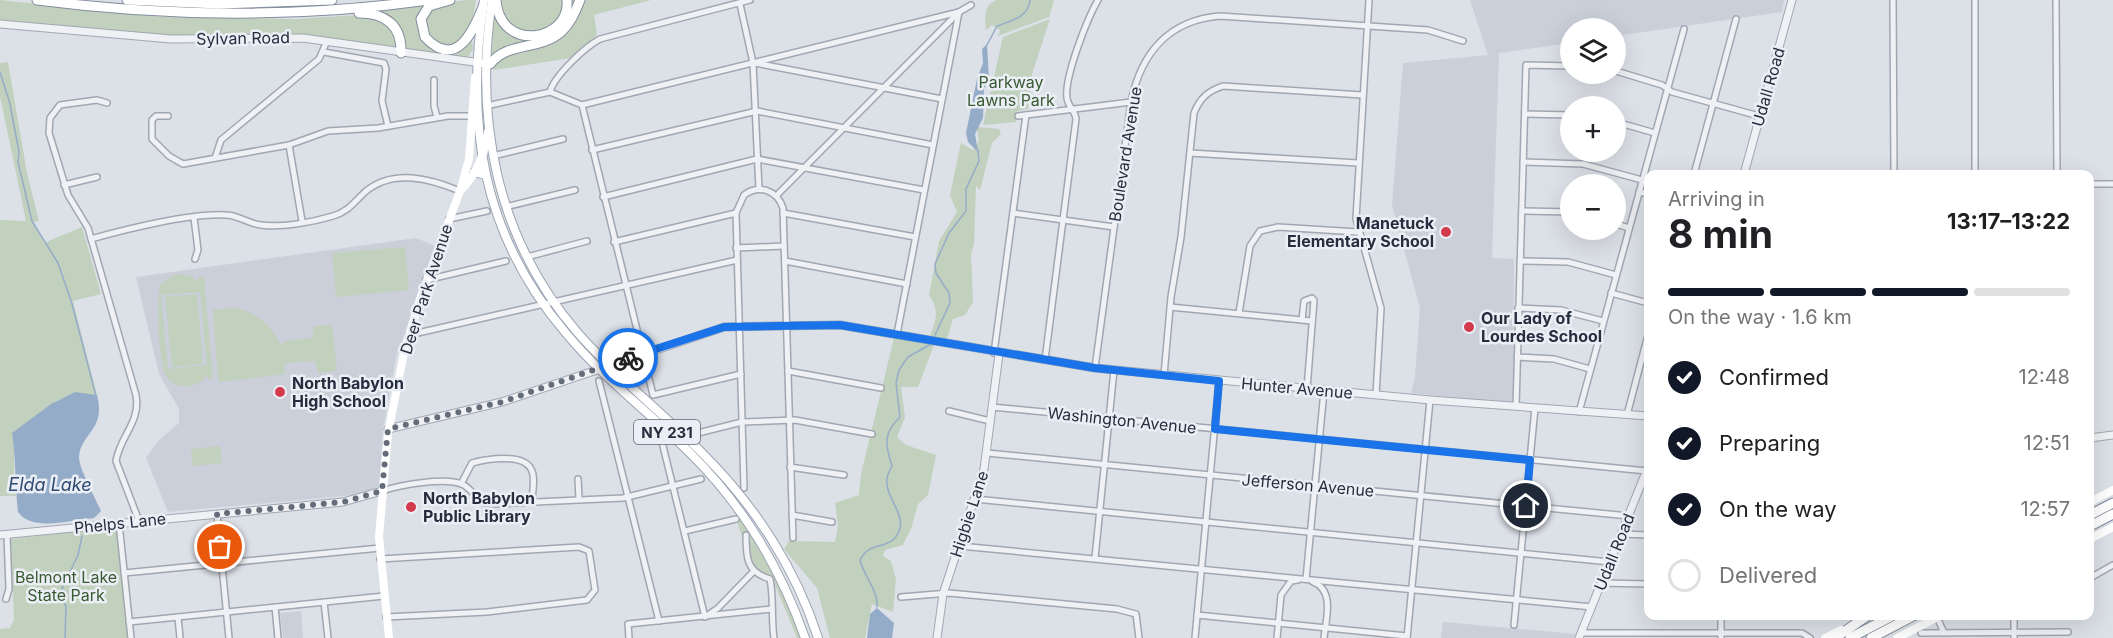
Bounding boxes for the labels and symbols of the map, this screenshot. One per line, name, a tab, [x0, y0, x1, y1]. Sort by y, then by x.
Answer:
street label: Sylvan Road	[196, 27, 290, 49]
street label: Udall Road	[1747, 45, 1789, 129]
park label: Parkway Lawns Park	[967, 72, 1055, 110]
street label: Boulevard Avenue	[1104, 85, 1146, 223]
place label: Manetuck Elementary School	[1287, 213, 1435, 251]
street label: Deer Park Avenue	[396, 221, 456, 357]
marker: Manetuck Elementary School	[1439, 225, 1453, 239]
place label: Our Lady of Lourdes School	[1481, 308, 1602, 346]
marker: Our Lady of Lourdes School	[1462, 320, 1476, 334]
courier	[598, 328, 658, 388]
place label: North Babylon High School	[292, 373, 404, 411]
street label: Hunter Avenue	[1240, 373, 1354, 403]
marker: North Babylon High School	[273, 385, 287, 399]
street label: Washington Avenue	[1046, 402, 1198, 438]
road number: NY 231	[634, 420, 700, 444]
street label: Higbie Lane	[946, 468, 992, 560]
street label: Jefferson Avenue	[1241, 469, 1375, 501]
water label: Elda Lake	[8, 474, 92, 495]
pin	[1500, 480, 1551, 531]
place label: North Babylon Public Library	[423, 488, 535, 526]
marker: North Babylon Public Library	[404, 500, 418, 514]
street label: Phelps Lane	[73, 508, 167, 538]
street label: Udall Road	[1589, 510, 1639, 594]
pin	[194, 521, 245, 572]
park label: Belmont Lake State Park	[15, 567, 117, 605]

